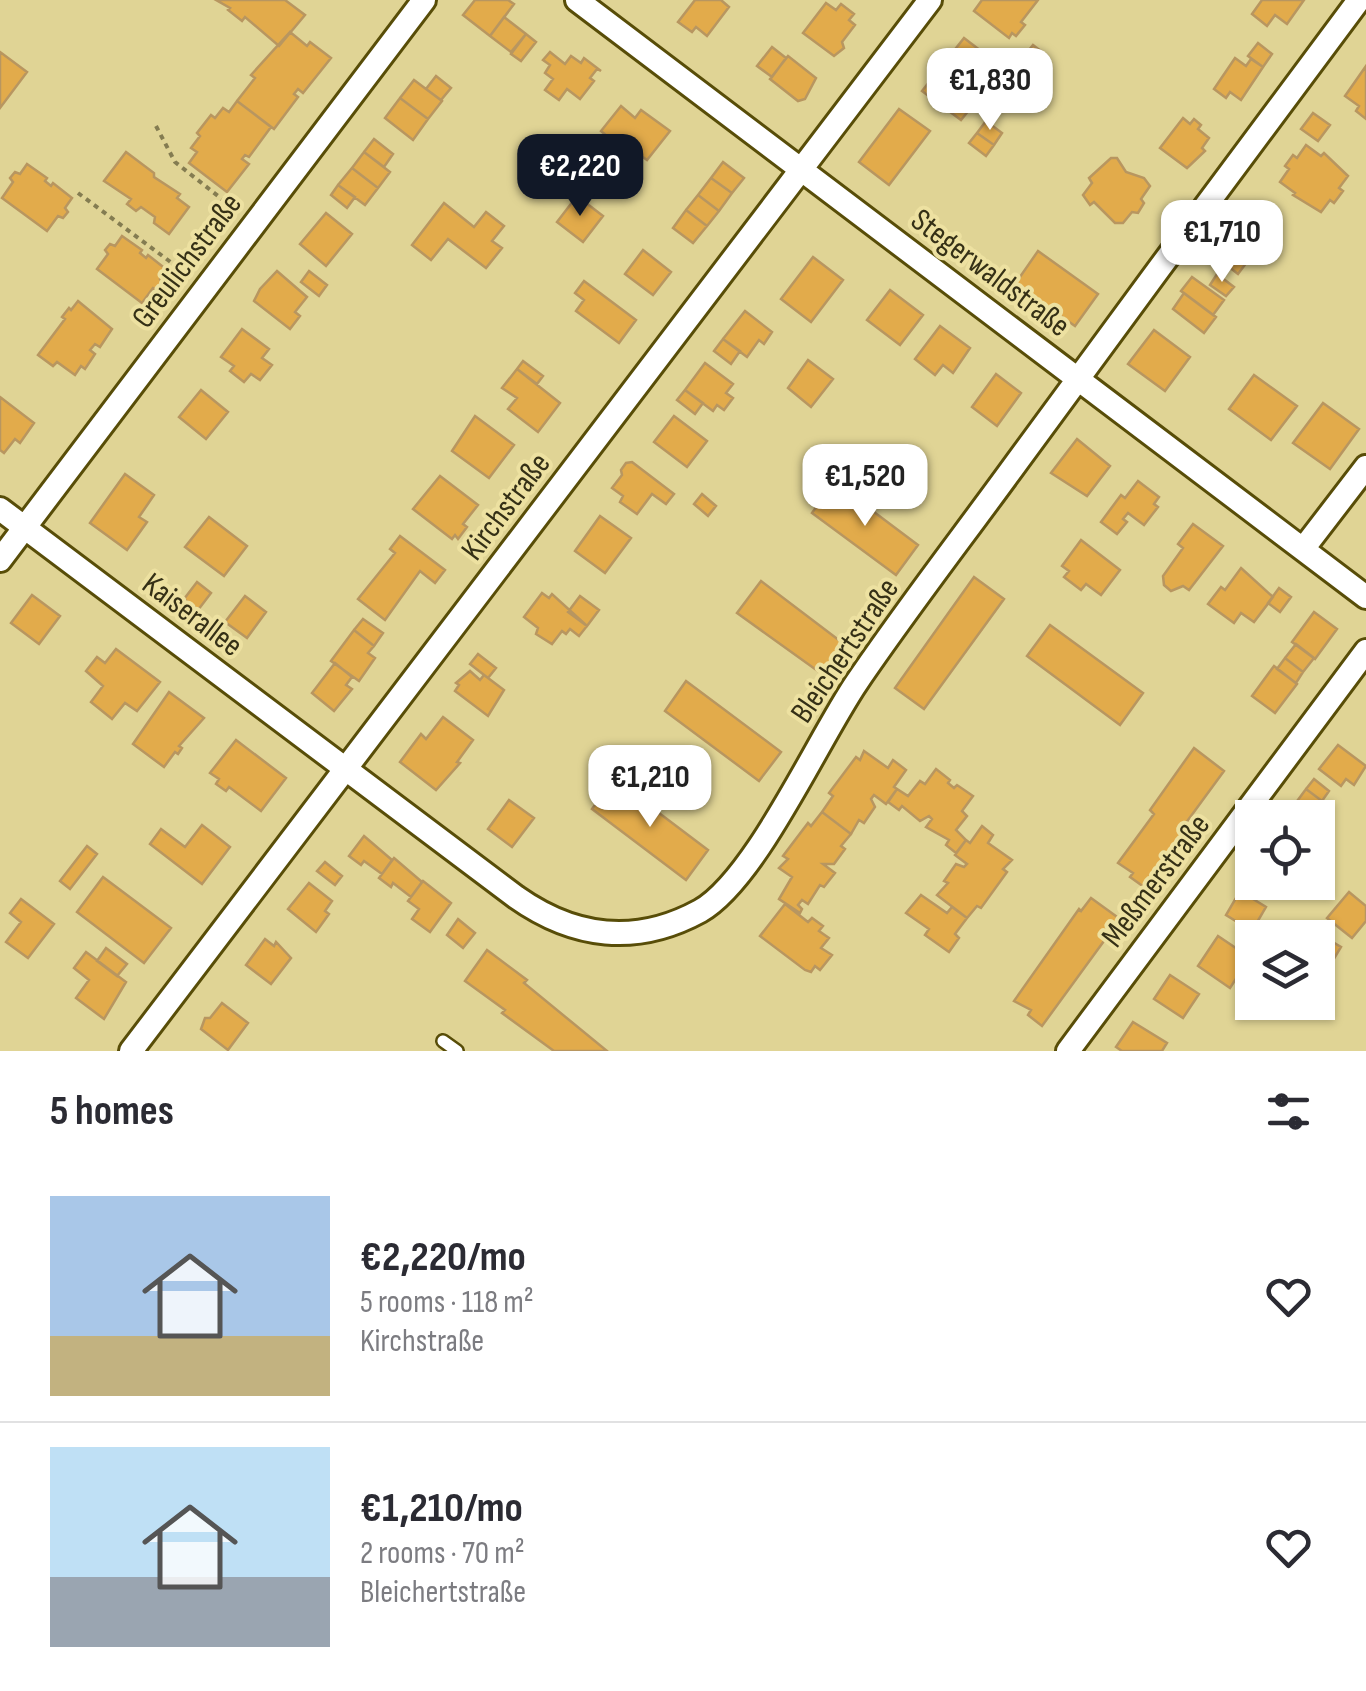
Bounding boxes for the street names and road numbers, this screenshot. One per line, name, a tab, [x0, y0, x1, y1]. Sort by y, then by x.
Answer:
street label: Greulichstraße	[124, 186, 250, 336]
street label: Stegerwaldstraße	[903, 201, 1077, 346]
street label: Kirchstraße	[453, 446, 559, 568]
street label: Kaiserallee	[134, 565, 250, 666]
street label: Bleichertstraße	[783, 571, 908, 731]
street label: Meßmerstraße	[1094, 807, 1219, 955]

